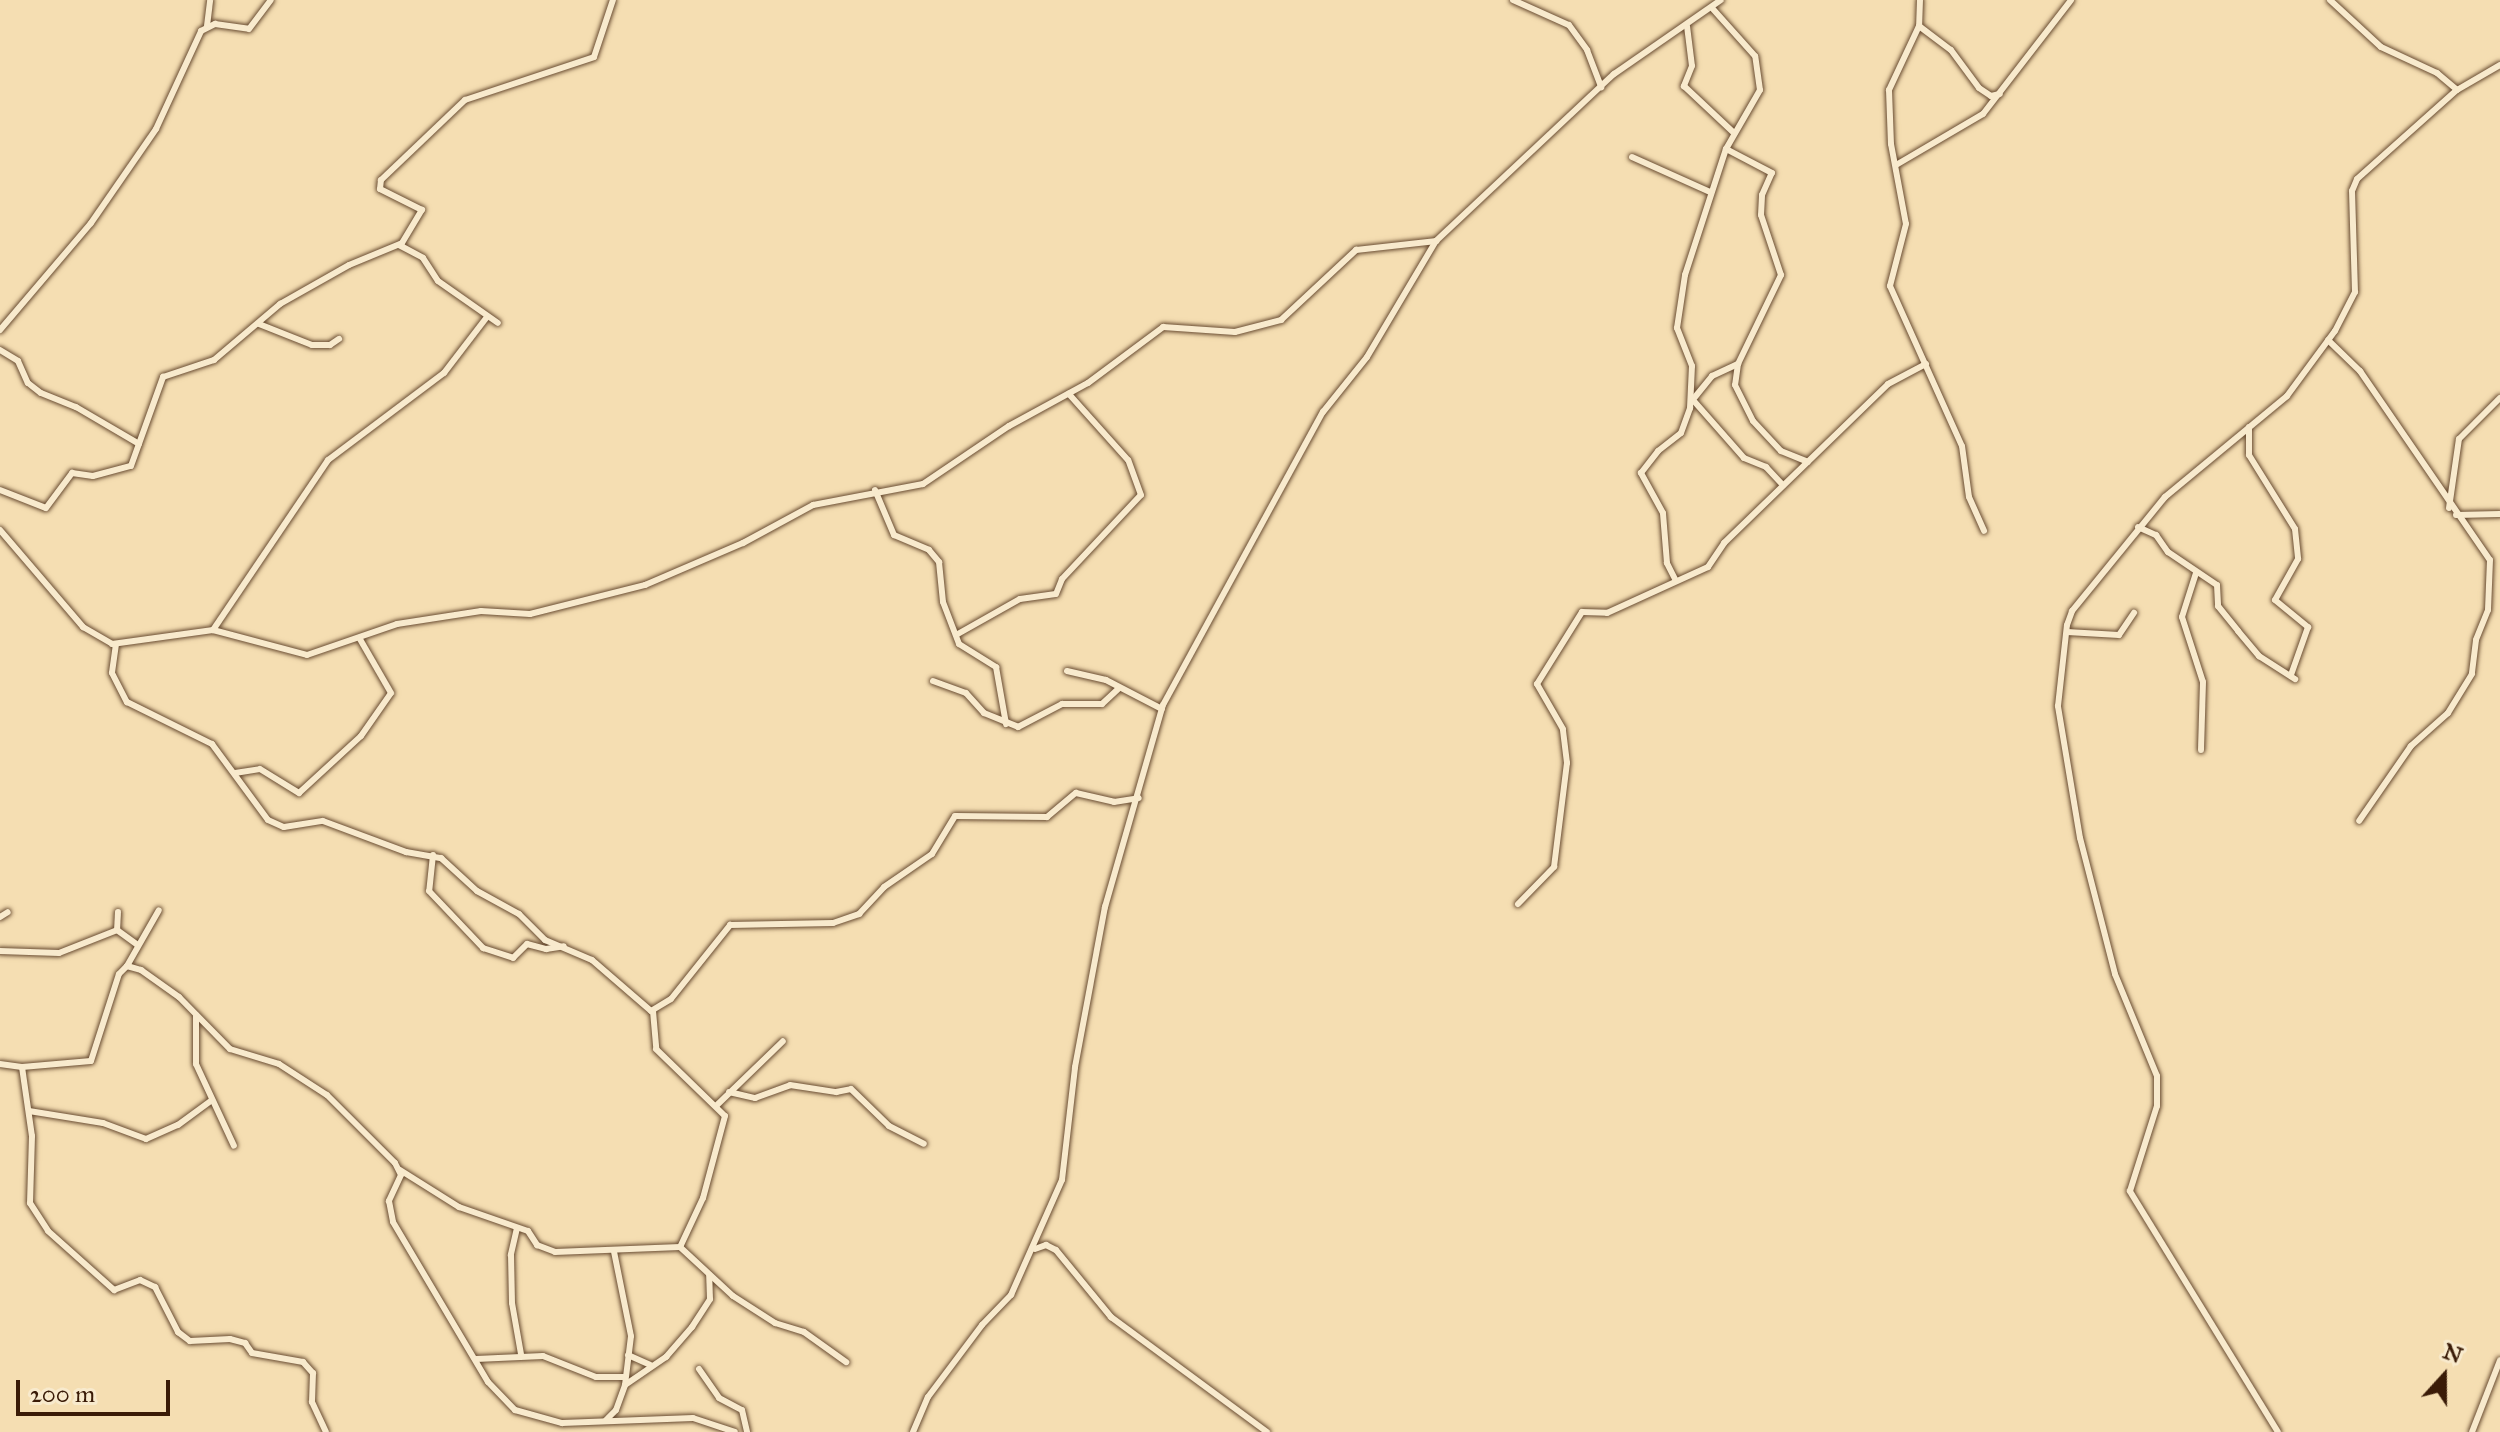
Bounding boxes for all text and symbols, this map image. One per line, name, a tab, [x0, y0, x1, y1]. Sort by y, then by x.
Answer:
north arrow	[2404, 1336, 2484, 1416]
text: N	[2439, 1337, 2466, 1369]
scale bar	[20, 1364, 174, 1414]
text: 200 m	[30, 1379, 95, 1409]

